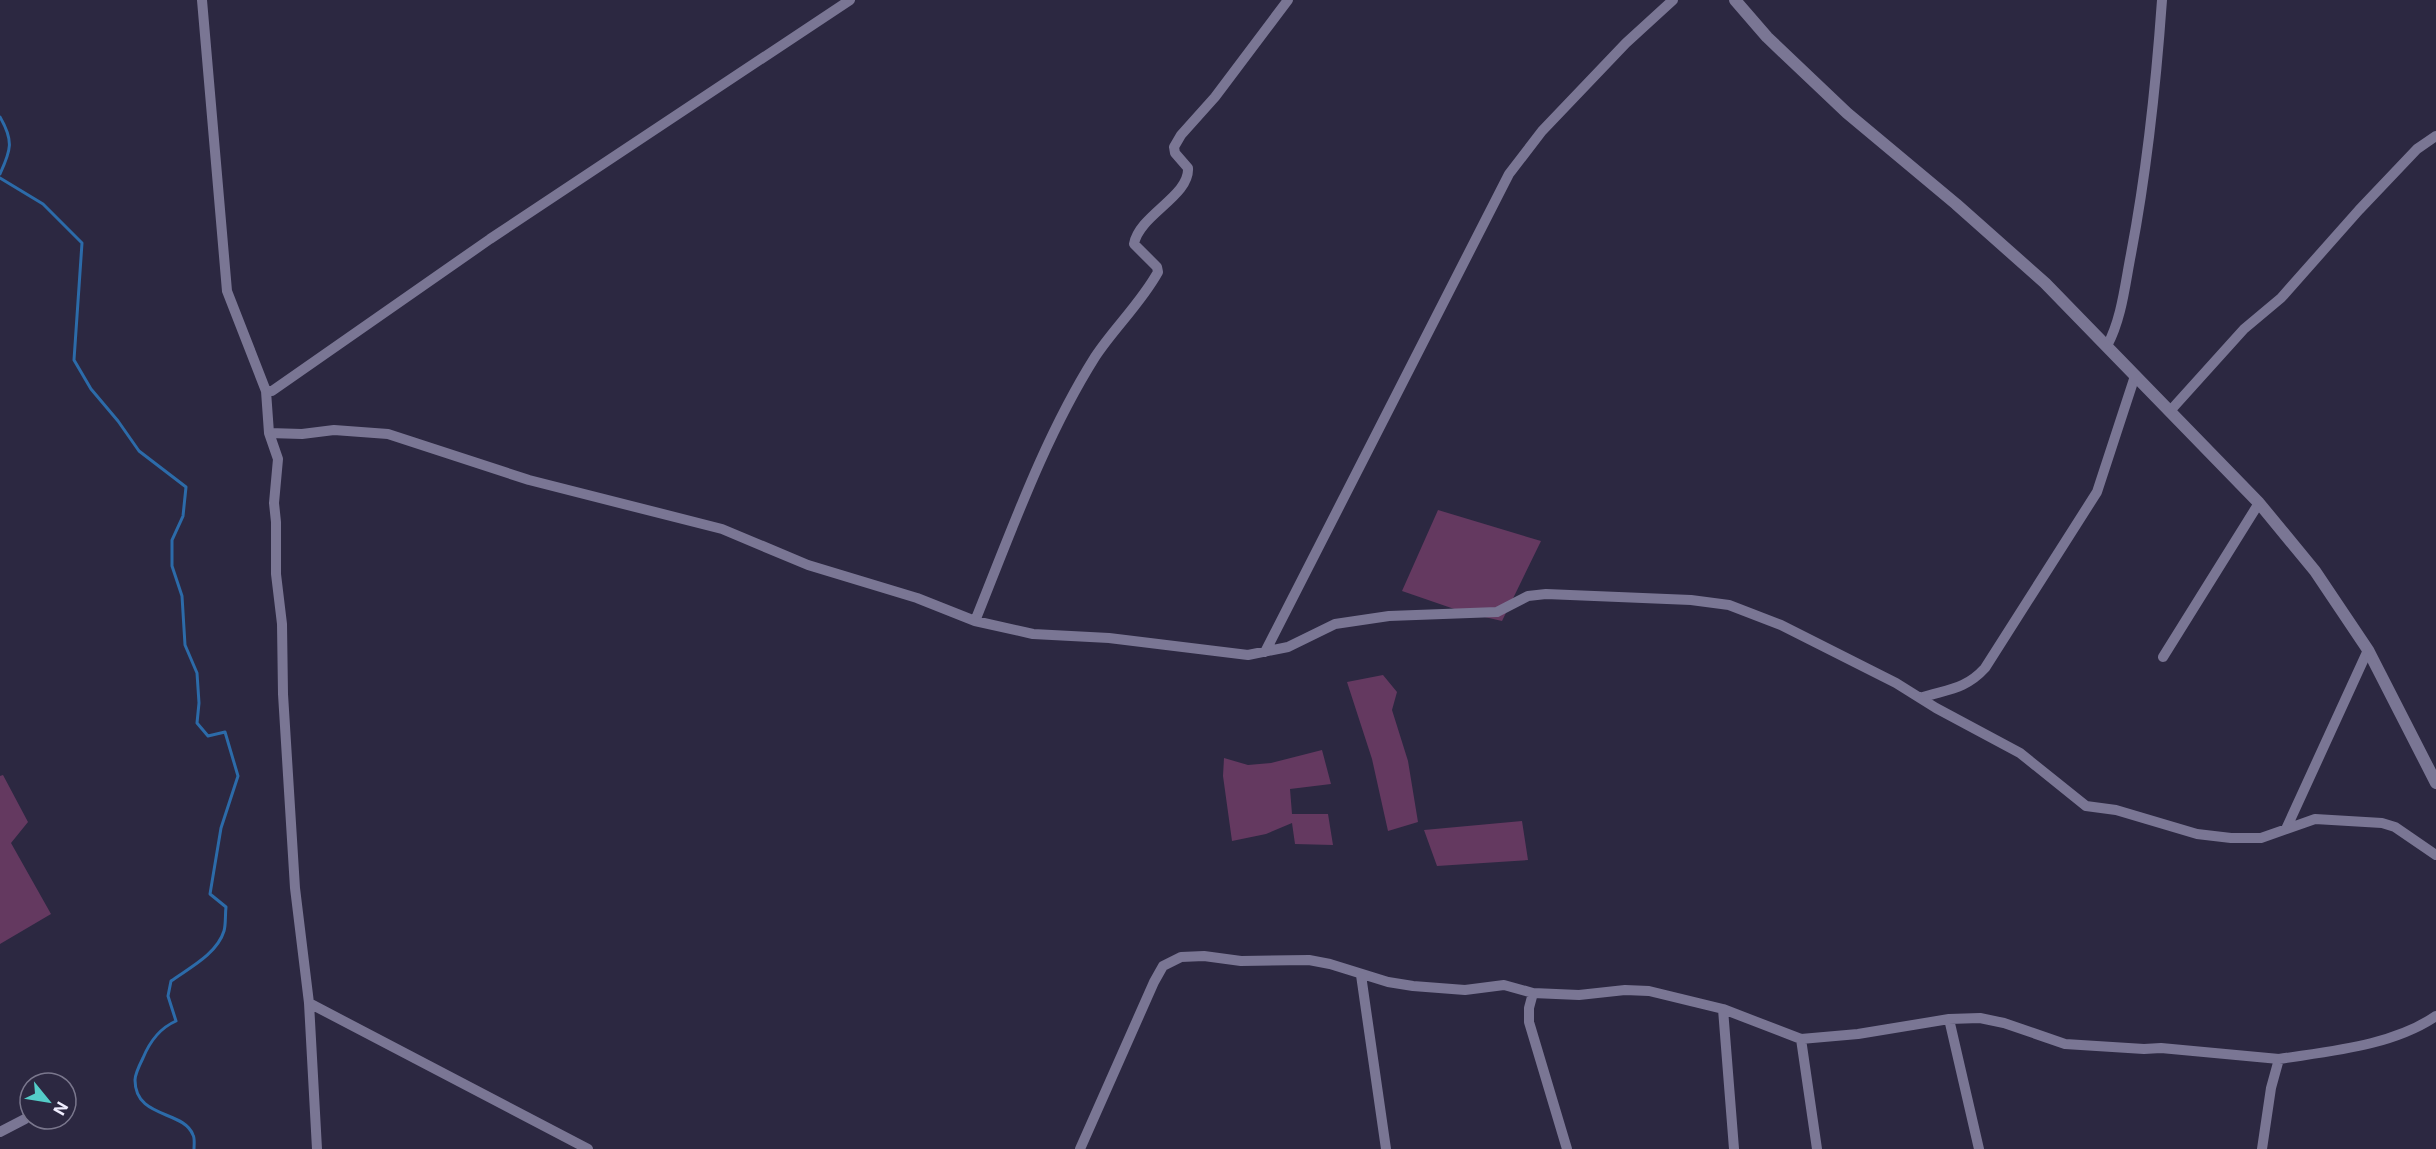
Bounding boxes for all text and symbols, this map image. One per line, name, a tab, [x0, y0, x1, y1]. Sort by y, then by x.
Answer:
north arrow	[18, 1071, 78, 1131]
text: N	[49, 1098, 73, 1119]

